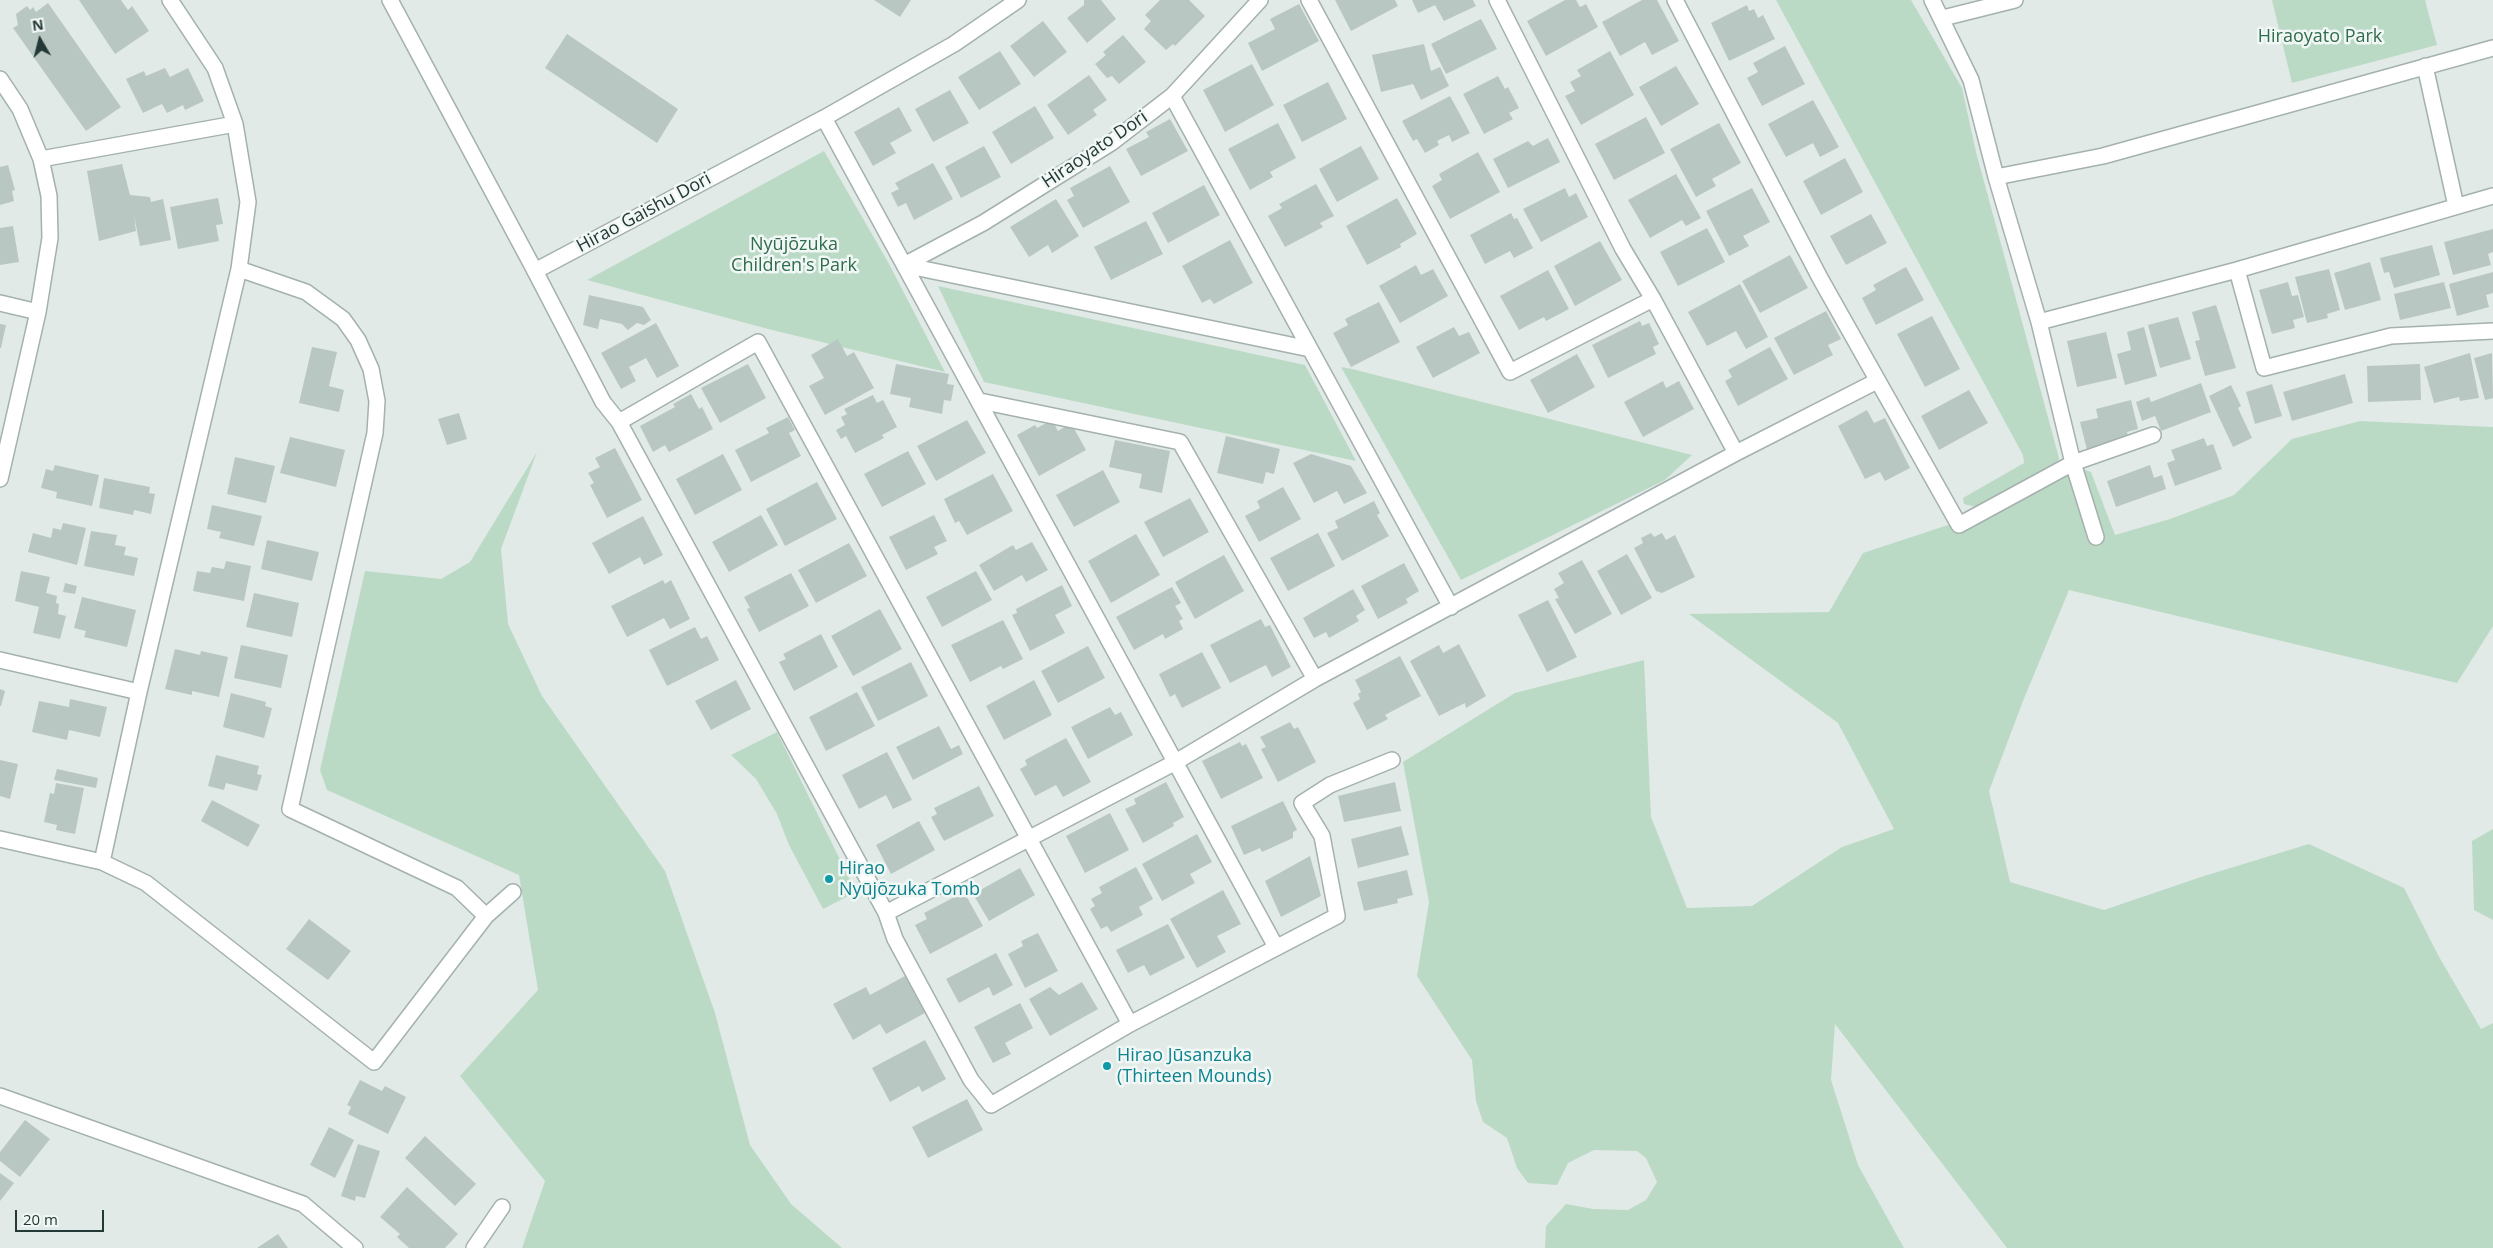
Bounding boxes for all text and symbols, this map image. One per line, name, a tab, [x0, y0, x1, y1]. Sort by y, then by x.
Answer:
text: N	[31, 14, 45, 35]
north arrow	[15, 15, 65, 65]
park label: Hiraoyato Park	[2258, 26, 2382, 48]
street label: Hiraoyato Dori	[1038, 107, 1152, 193]
street label: Hirao Gaishu Dori	[573, 168, 715, 258]
park label: Nyūjōzuka Children's Park	[731, 234, 857, 276]
place label: Hirao Nyūjōzuka Tomb	[839, 858, 980, 901]
marker: Hirao Nyūjōzuka Tomb	[823, 873, 835, 885]
place label: Hirao Jūsanzuka (Thirteen Mounds)	[1117, 1045, 1272, 1088]
marker: Hirao Jūsanzuka (Thirteen Mounds)	[1101, 1060, 1113, 1072]
scale bar	[18, 1200, 106, 1232]
text: 20 m	[23, 1209, 58, 1229]

